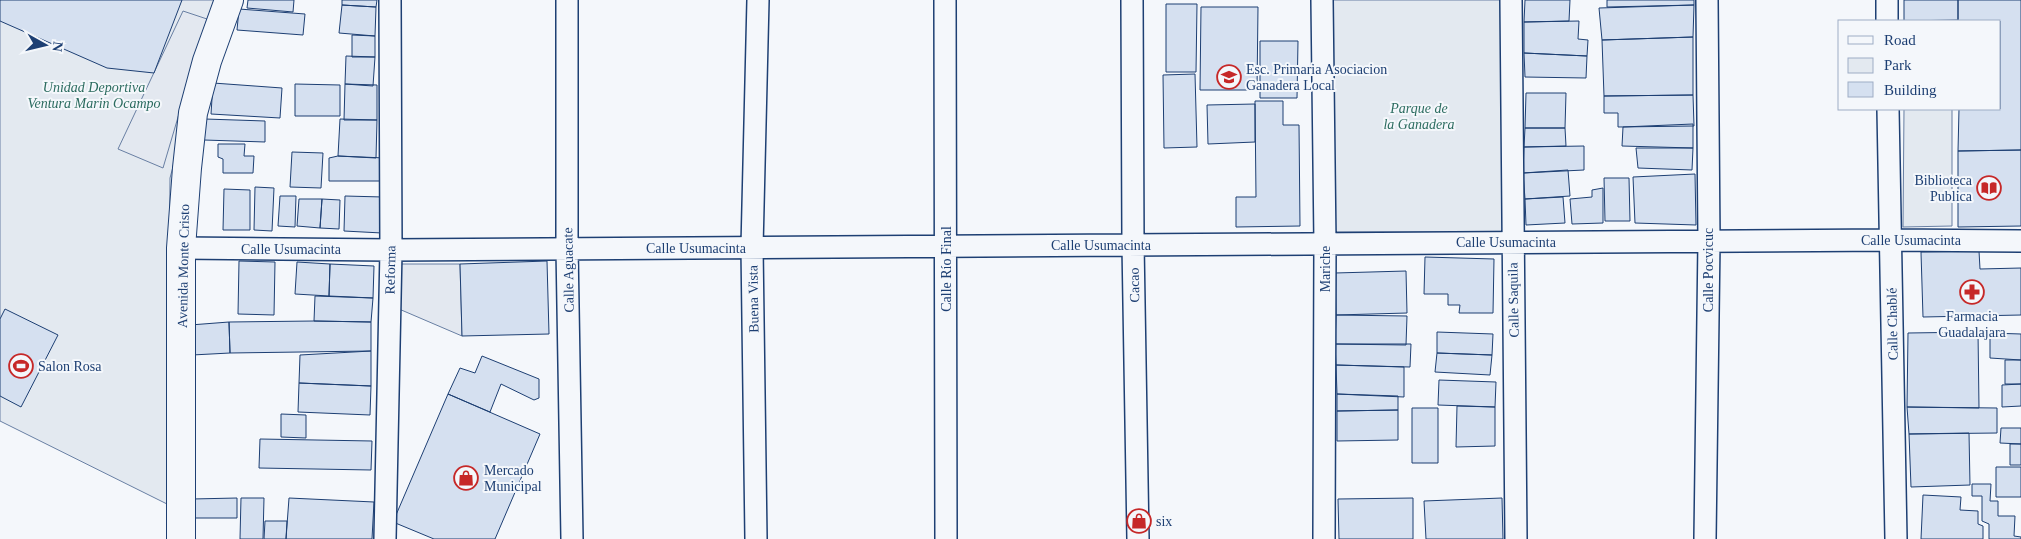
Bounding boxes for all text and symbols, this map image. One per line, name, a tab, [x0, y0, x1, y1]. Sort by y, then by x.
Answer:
north arrow	[20, 20, 70, 70]
legend	[1838, 20, 2001, 110]
text: Road	[1884, 32, 1916, 48]
text: N	[49, 41, 66, 53]
text: Park	[1884, 57, 1912, 73]
place label: Esc. Primaria Asociacion Ganadera Local	[1246, 62, 1387, 93]
school or university icon: Esc. Primaria Asociacion Ganadera Local	[1216, 64, 1242, 90]
park label: Unidad Deportiva Ventura Marin Ocampo	[28, 80, 161, 111]
text: Building	[1884, 82, 1937, 98]
park label: Parque de la Ganadera	[1383, 101, 1455, 132]
place label: Biblioteca Publica	[1914, 173, 1973, 204]
library icon: Biblioteca Publica	[1976, 175, 2002, 201]
street label: Avenida Monte Cristo	[175, 204, 192, 328]
street label: Calle Río Final	[939, 226, 954, 312]
street label: Calle Aguacate	[560, 227, 577, 313]
street label: Calle Pocvicuc	[1701, 228, 1716, 312]
street label: Calle Usumacinta	[1861, 233, 1962, 248]
street label: Calle Usumacinta	[1456, 235, 1557, 250]
street label: Calle Usumacinta	[1051, 238, 1152, 253]
street label: Calle Usumacinta	[646, 241, 747, 256]
street label: Calle Usumacinta	[241, 242, 342, 257]
street label: Reforma	[383, 245, 398, 295]
street label: Mariche	[1318, 246, 1333, 292]
street label: Calle Saquila	[1505, 262, 1522, 338]
street label: Buena Vista	[745, 264, 762, 333]
street label: Cacao	[1127, 267, 1142, 303]
pharmacy icon: Farmacia Guadalajara	[1959, 279, 1985, 305]
street label: Calle Chablé	[1884, 288, 1901, 360]
place label: Farmacia Guadalajara	[1938, 309, 2007, 340]
sports icon: Salon Rosa	[8, 353, 34, 379]
place label: Salon Rosa	[38, 359, 102, 374]
place label: Mercado Municipal	[484, 463, 542, 494]
shop icon: Mercado Municipal	[453, 465, 479, 491]
shop icon: six	[1126, 508, 1152, 534]
place label: six	[1156, 514, 1172, 529]

